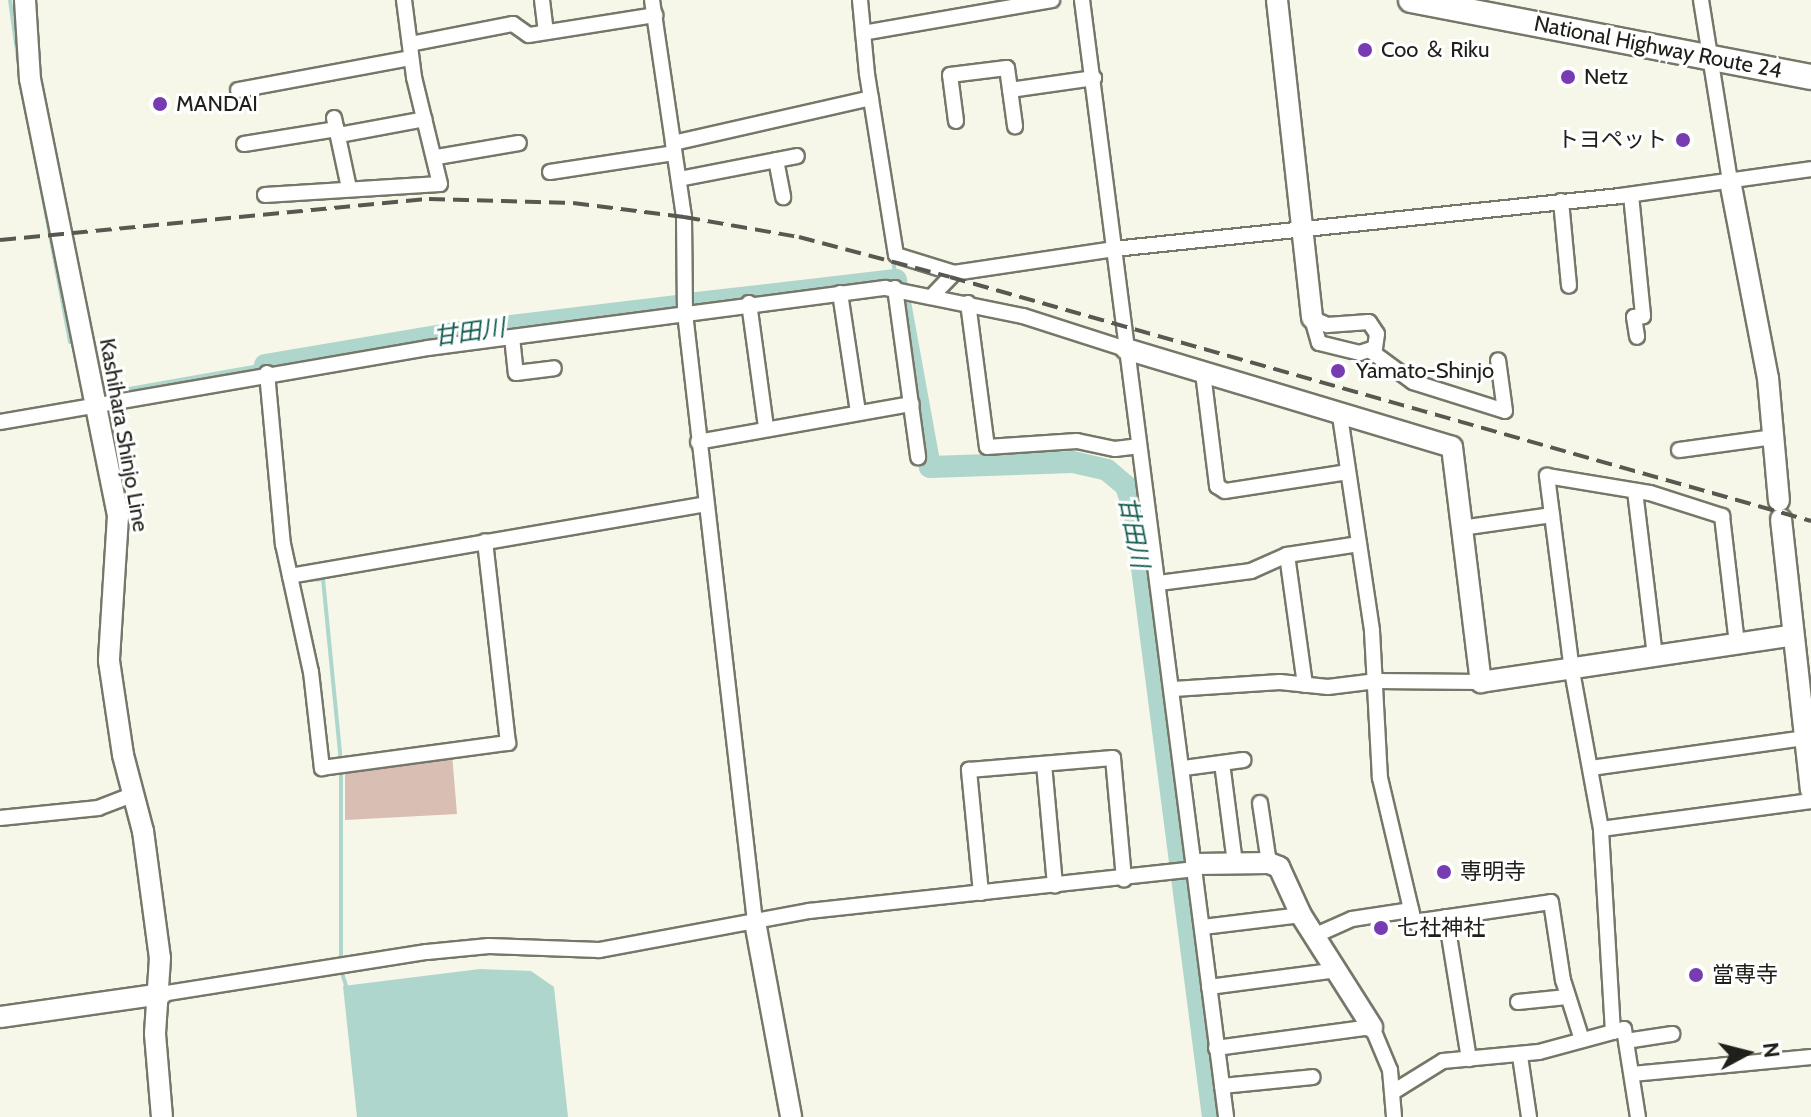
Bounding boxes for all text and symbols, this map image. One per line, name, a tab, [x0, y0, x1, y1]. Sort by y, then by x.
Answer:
street label: National Highway Route 24	[1532, 10, 1784, 84]
place label: Coo ＆ Riku	[1381, 37, 1490, 63]
marker: Coo ＆ Riku	[1356, 41, 1374, 59]
place label: Netz	[1584, 64, 1628, 90]
marker: Netz	[1559, 68, 1577, 86]
place label: MANDAI	[176, 91, 258, 117]
marker: MANDAI	[151, 95, 169, 113]
place label: トヨペット	[1557, 127, 1667, 153]
marker: トヨペット	[1674, 131, 1692, 149]
water label: 甘田川	[431, 313, 507, 351]
street label: Kashihara Shinjo Line	[94, 336, 154, 534]
place label: Yamato-Shinjo	[1356, 358, 1494, 384]
marker: Yamato-Shinjo	[1327, 360, 1349, 382]
water label: 甘田川	[1113, 494, 1155, 570]
place label: 専明寺	[1460, 859, 1526, 885]
marker: 専明寺	[1435, 863, 1453, 881]
place label: 七社神社	[1397, 915, 1485, 941]
marker: 七社神社	[1372, 919, 1390, 937]
place label: 當専寺	[1712, 962, 1778, 988]
marker: 當専寺	[1687, 966, 1705, 984]
north arrow	[1707, 1013, 1787, 1093]
text: N	[1757, 1041, 1786, 1059]

